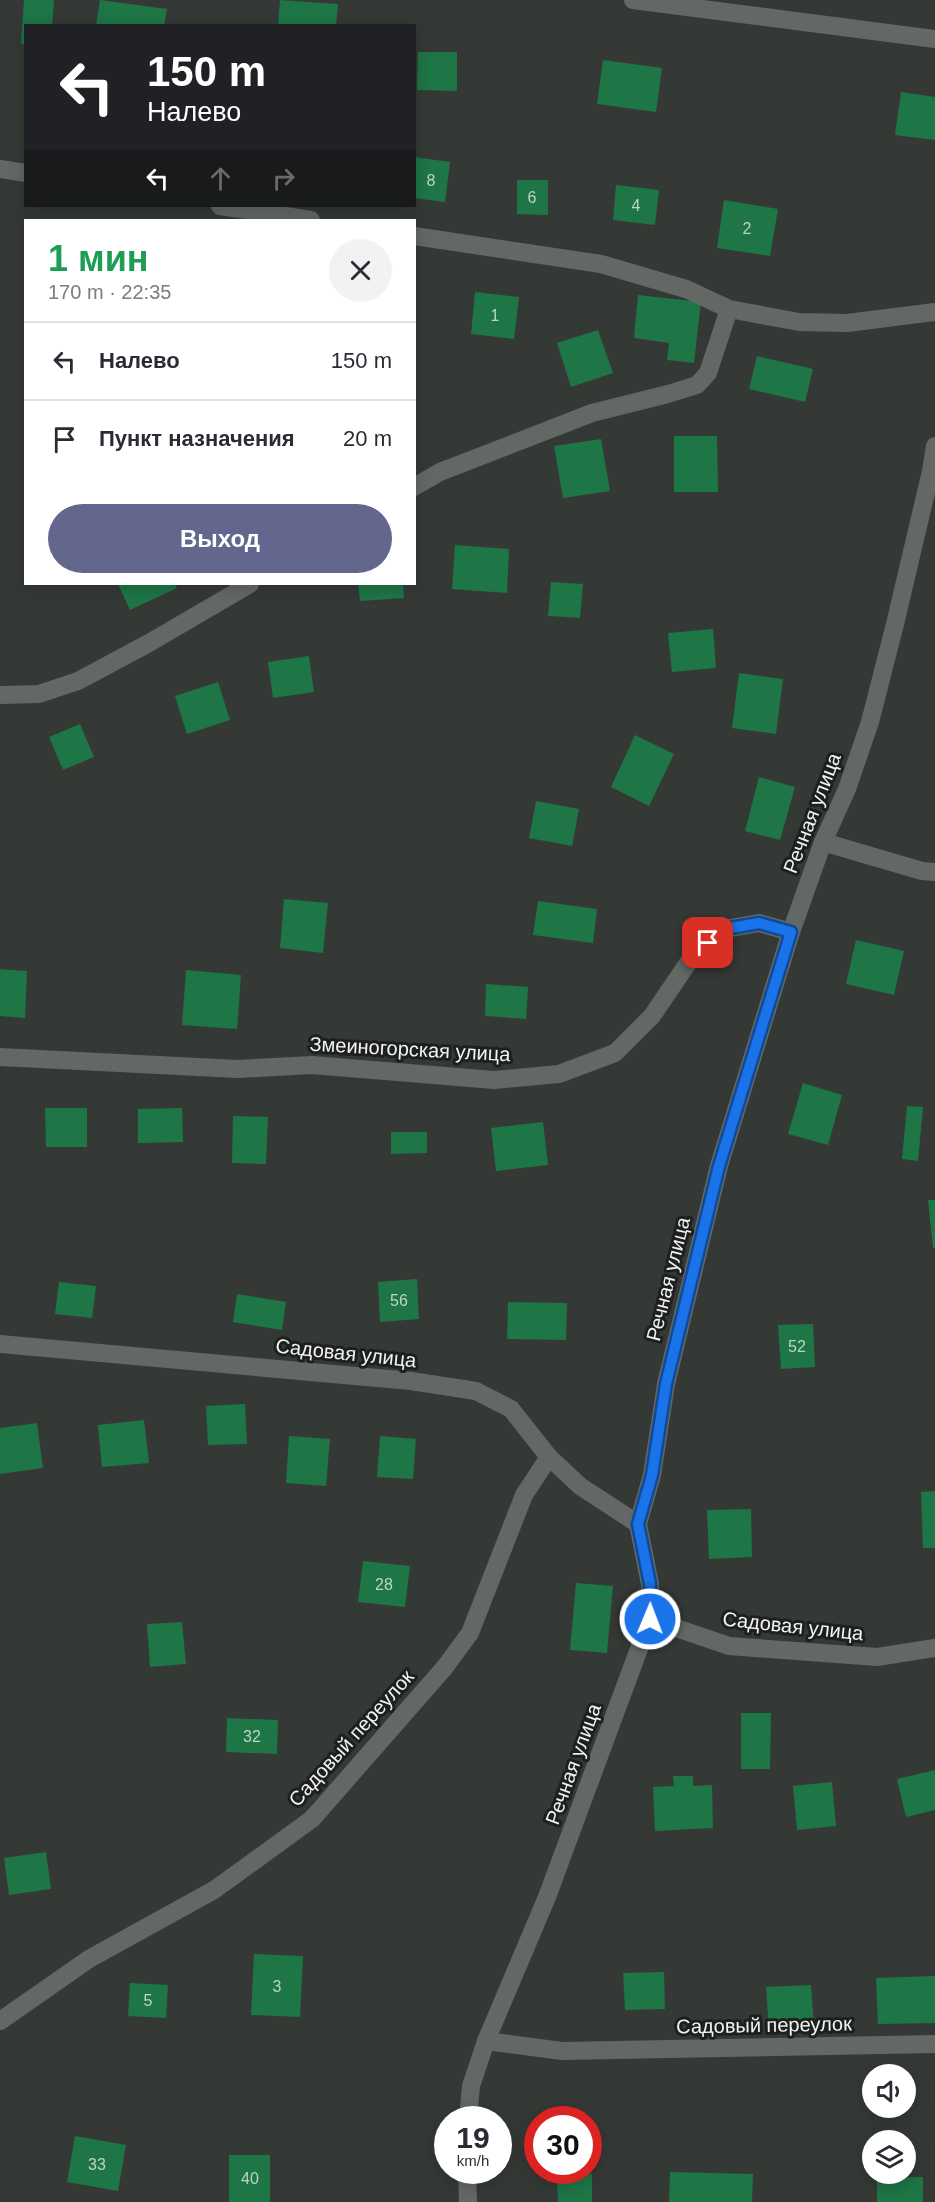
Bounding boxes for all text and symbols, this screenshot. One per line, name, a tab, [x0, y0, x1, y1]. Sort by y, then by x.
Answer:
icon: left	[48, 48, 126, 126]
text: 150 m	[147, 48, 266, 95]
text: Налево	[147, 97, 241, 127]
icon: left	[141, 162, 174, 195]
icon: ahead	[204, 162, 237, 195]
icon: right	[267, 162, 300, 195]
house number: 8	[427, 172, 436, 189]
house number: 6	[528, 189, 537, 206]
house number: 4	[632, 197, 641, 214]
house number: 2	[743, 220, 752, 237]
text: 1 мин	[48, 238, 149, 279]
button: close	[329, 239, 392, 302]
text: 170 m · 22:35	[48, 281, 171, 303]
house number: 1	[491, 307, 500, 324]
icon: left	[48, 345, 81, 378]
text: Налево	[99, 348, 180, 373]
text: 150 m	[331, 348, 392, 373]
icon: arrive	[48, 423, 81, 456]
text: Пункт назначения	[99, 426, 295, 451]
text: 20 m	[343, 426, 392, 451]
button: Выход	[48, 504, 392, 573]
street label: Речная улица	[779, 749, 845, 876]
pin	[682, 917, 733, 968]
icon: arrive	[691, 926, 724, 959]
street label: Змеиногорская улица	[309, 1033, 512, 1065]
street label: Речная улица	[642, 1214, 694, 1343]
house number: 56	[390, 1292, 408, 1309]
street label: Садовая улица	[274, 1335, 418, 1371]
house number: 52	[788, 1338, 806, 1355]
house number: 28	[375, 1576, 393, 1593]
position arrow	[618, 1587, 682, 1651]
street label: Садовая улица	[721, 1608, 865, 1644]
street label: Садовый переулок	[284, 1665, 418, 1811]
street label: Речная улица	[541, 1700, 605, 1827]
house number: 32	[243, 1728, 261, 1745]
house number: 3	[273, 1978, 282, 1995]
house number: 5	[144, 1992, 153, 2009]
street label: Садовый переулок	[676, 2012, 852, 2038]
map controls	[862, 2064, 916, 2184]
button: sound	[862, 2064, 916, 2118]
speed limit sign: 30	[524, 2106, 602, 2184]
text: 19	[456, 2121, 490, 2154]
button: layers	[862, 2130, 916, 2184]
text: km/h	[457, 2152, 489, 2169]
house number: 33	[88, 2156, 106, 2173]
house number: 40	[241, 2170, 259, 2187]

